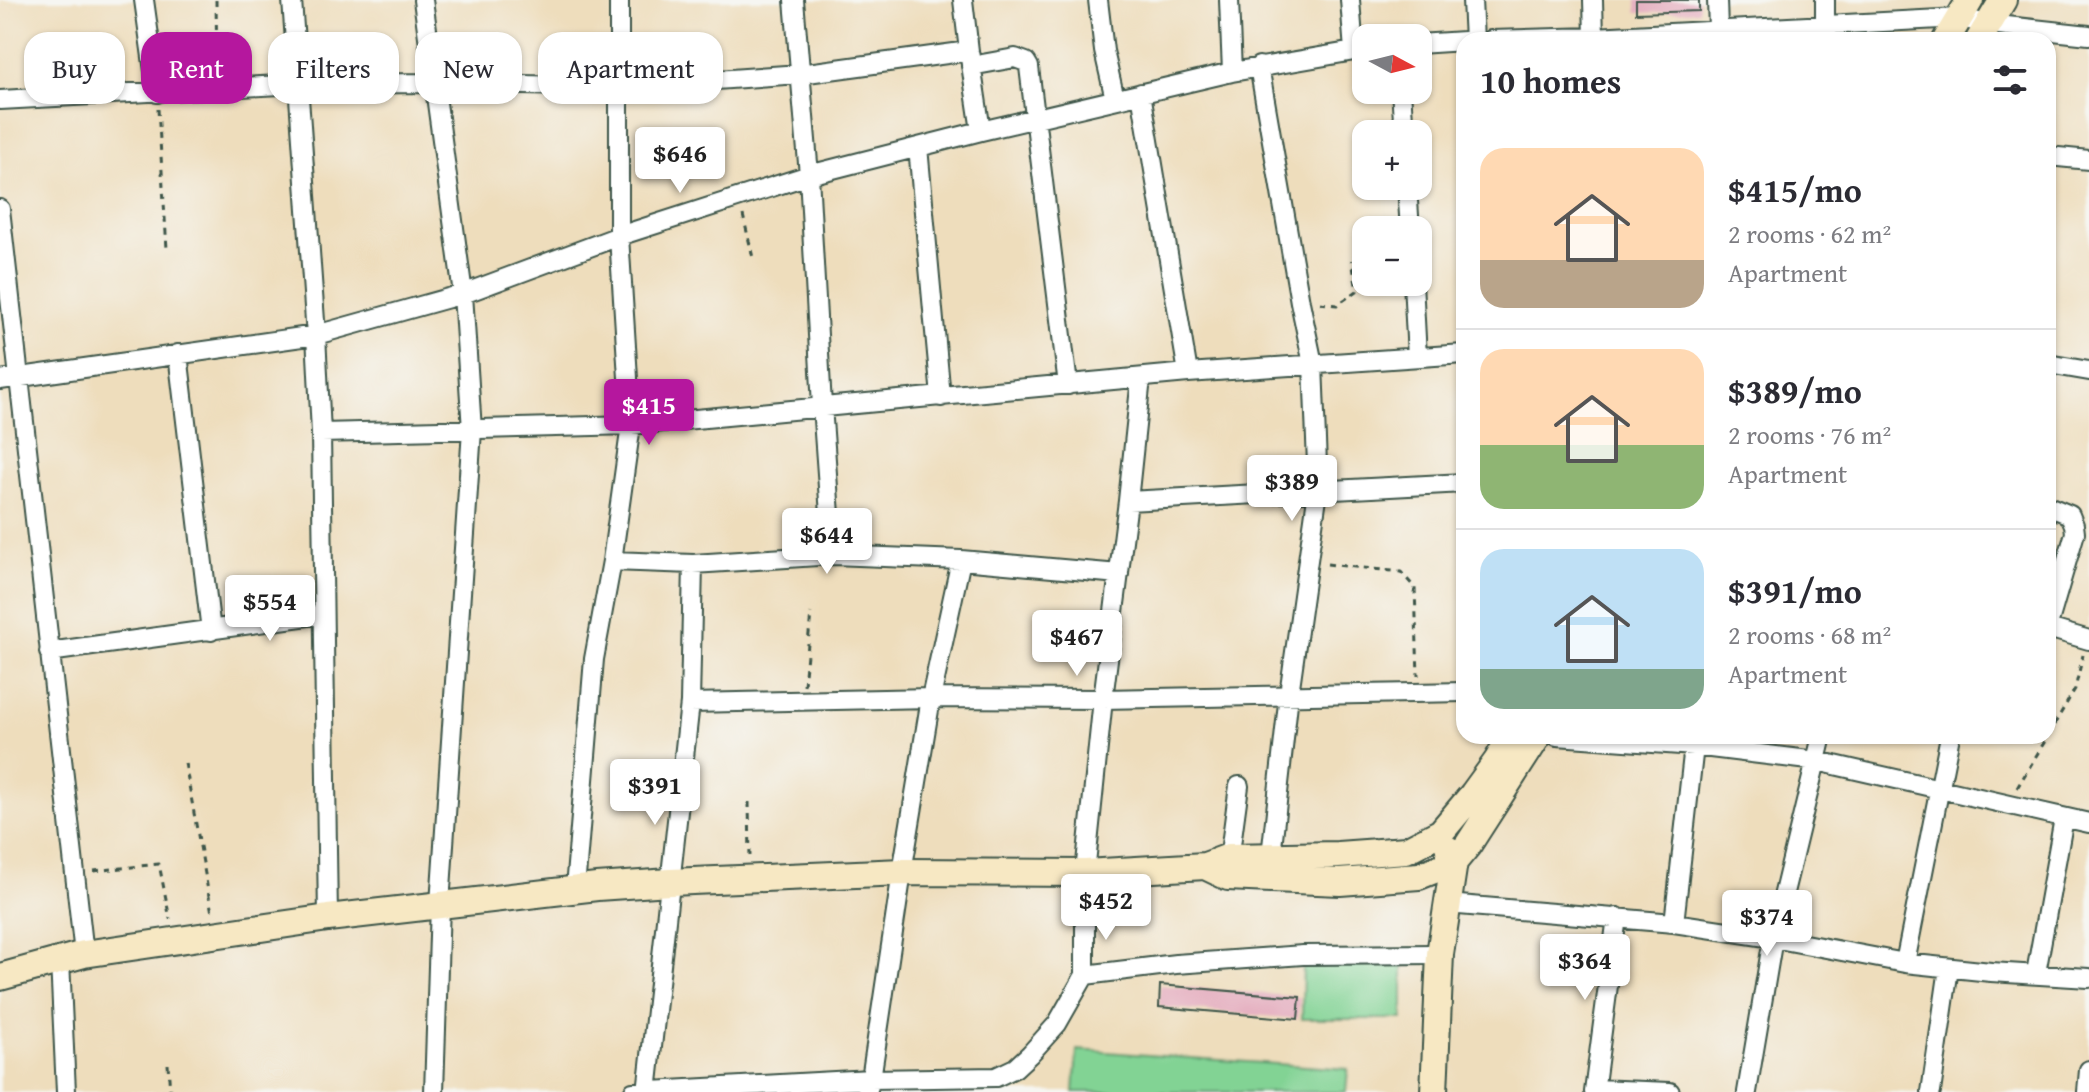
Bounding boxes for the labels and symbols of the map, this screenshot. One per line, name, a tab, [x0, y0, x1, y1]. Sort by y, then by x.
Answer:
north arrow	[1352, 24, 1432, 104]
pin: $646	[633, 127, 727, 195]
pin: $415	[602, 379, 696, 447]
pin: $389	[1245, 455, 1339, 523]
pin: $644	[780, 508, 874, 576]
pin: $554	[223, 575, 317, 643]
pin: $467	[1030, 610, 1124, 678]
pin: $391	[608, 759, 702, 827]
pin: $452	[1059, 874, 1153, 942]
pin: $374	[1720, 890, 1814, 958]
pin: $364	[1538, 934, 1632, 1002]

